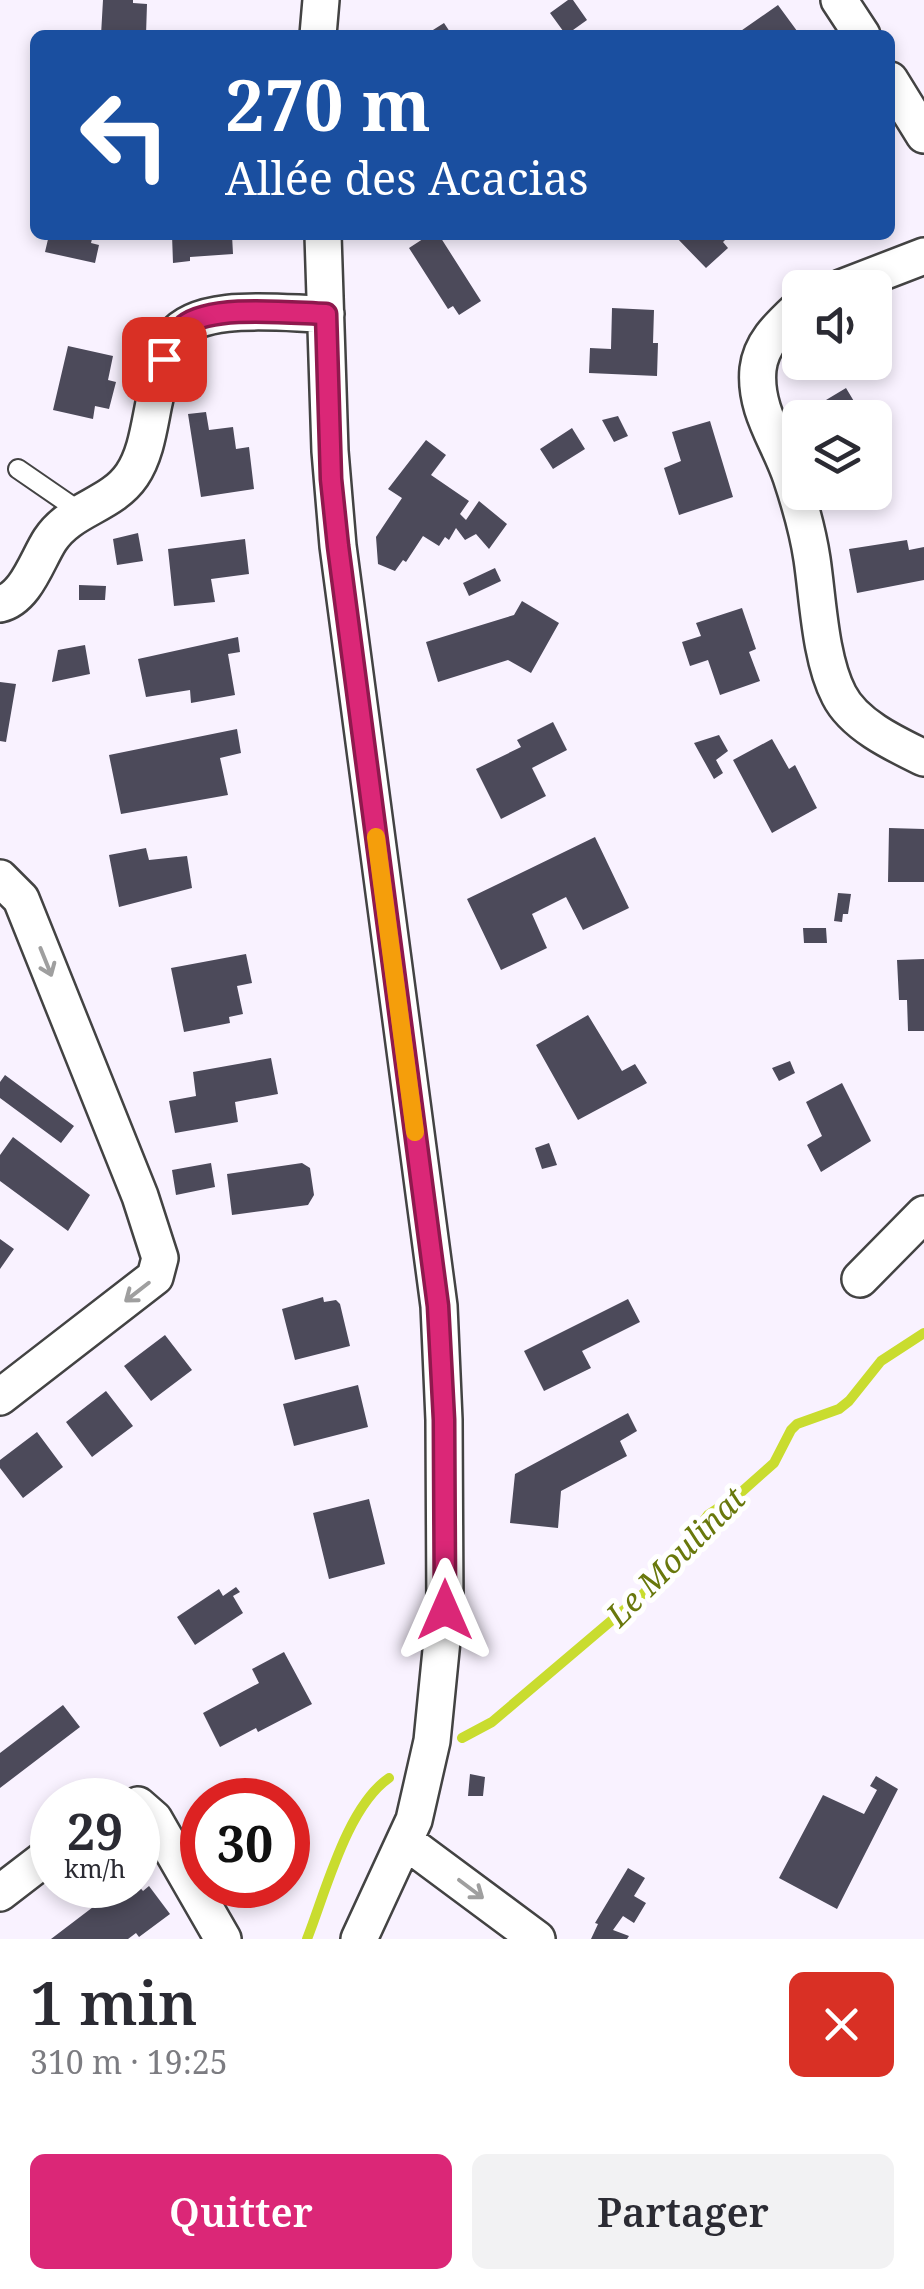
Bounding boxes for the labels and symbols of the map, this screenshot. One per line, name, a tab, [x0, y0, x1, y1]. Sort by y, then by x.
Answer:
pin	[122, 317, 207, 402]
one-way arrow	[39, 946, 57, 977]
one-way arrow	[124, 1281, 151, 1302]
water label: Le Moulinat	[595, 1477, 754, 1636]
position arrow	[393, 1558, 497, 1662]
speed limit sign: 30	[180, 1778, 310, 1908]
one-way arrow	[457, 1879, 484, 1900]

